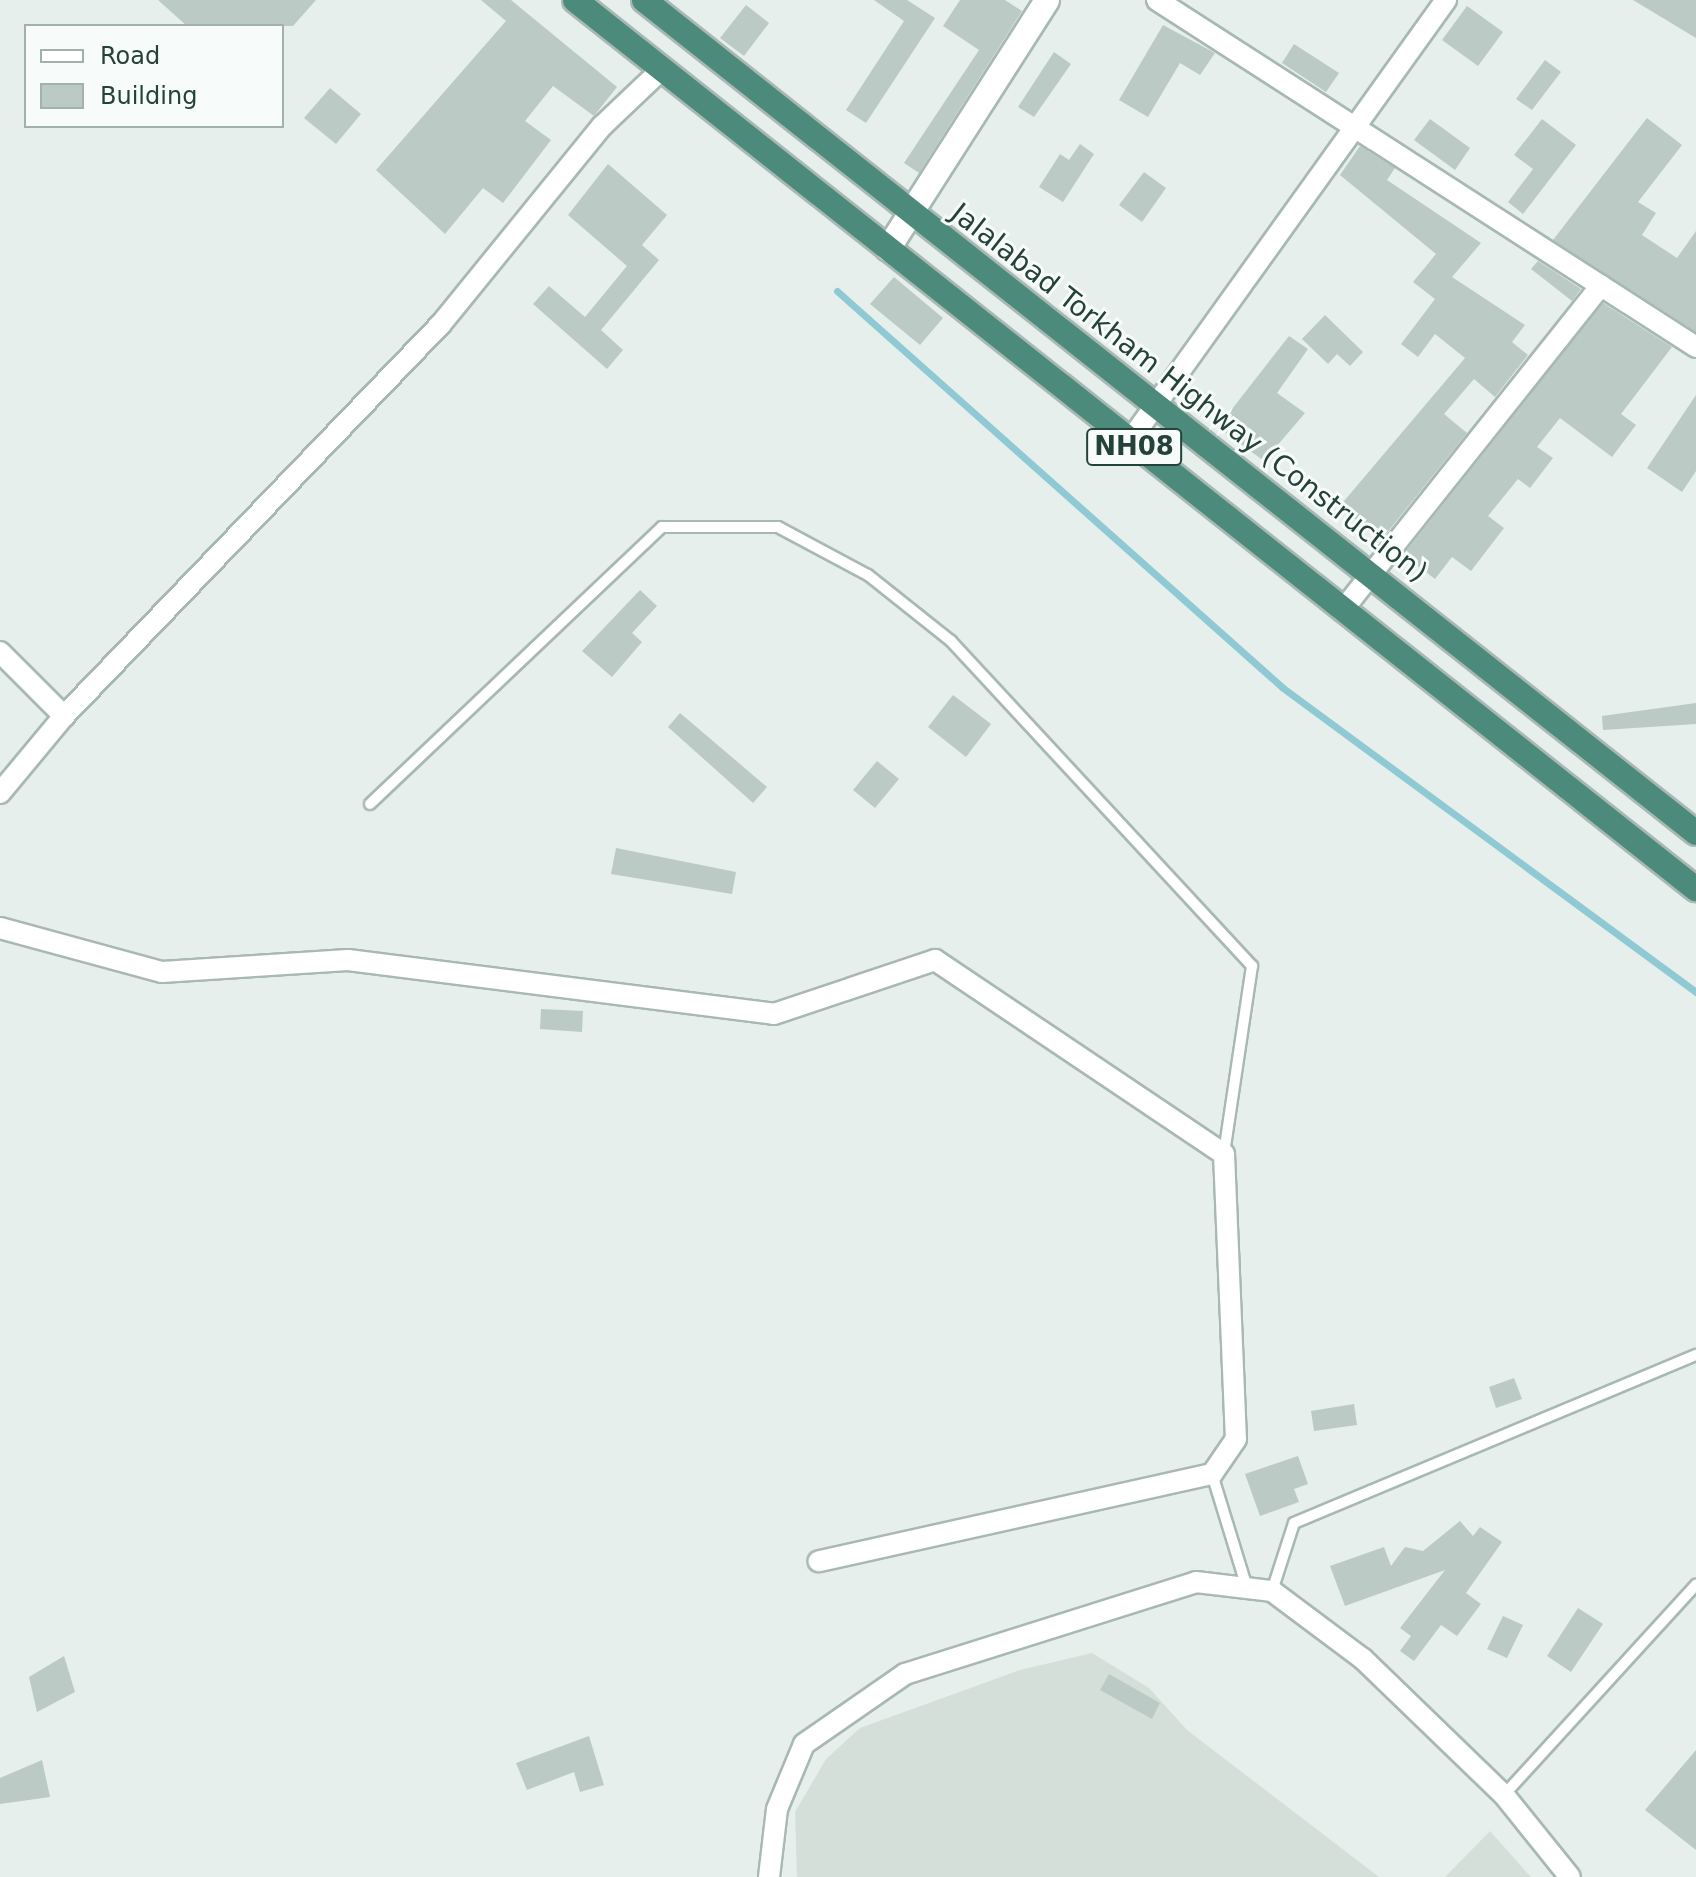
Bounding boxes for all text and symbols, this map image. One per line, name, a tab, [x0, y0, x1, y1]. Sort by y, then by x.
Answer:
legend	[24, 24, 284, 128]
text: Road	[100, 42, 160, 70]
text: Building	[100, 82, 197, 110]
street label: Jalalabad Torkham Highway (Construction)	[944, 197, 1434, 589]
road number: NH08	[1086, 425, 1182, 469]

